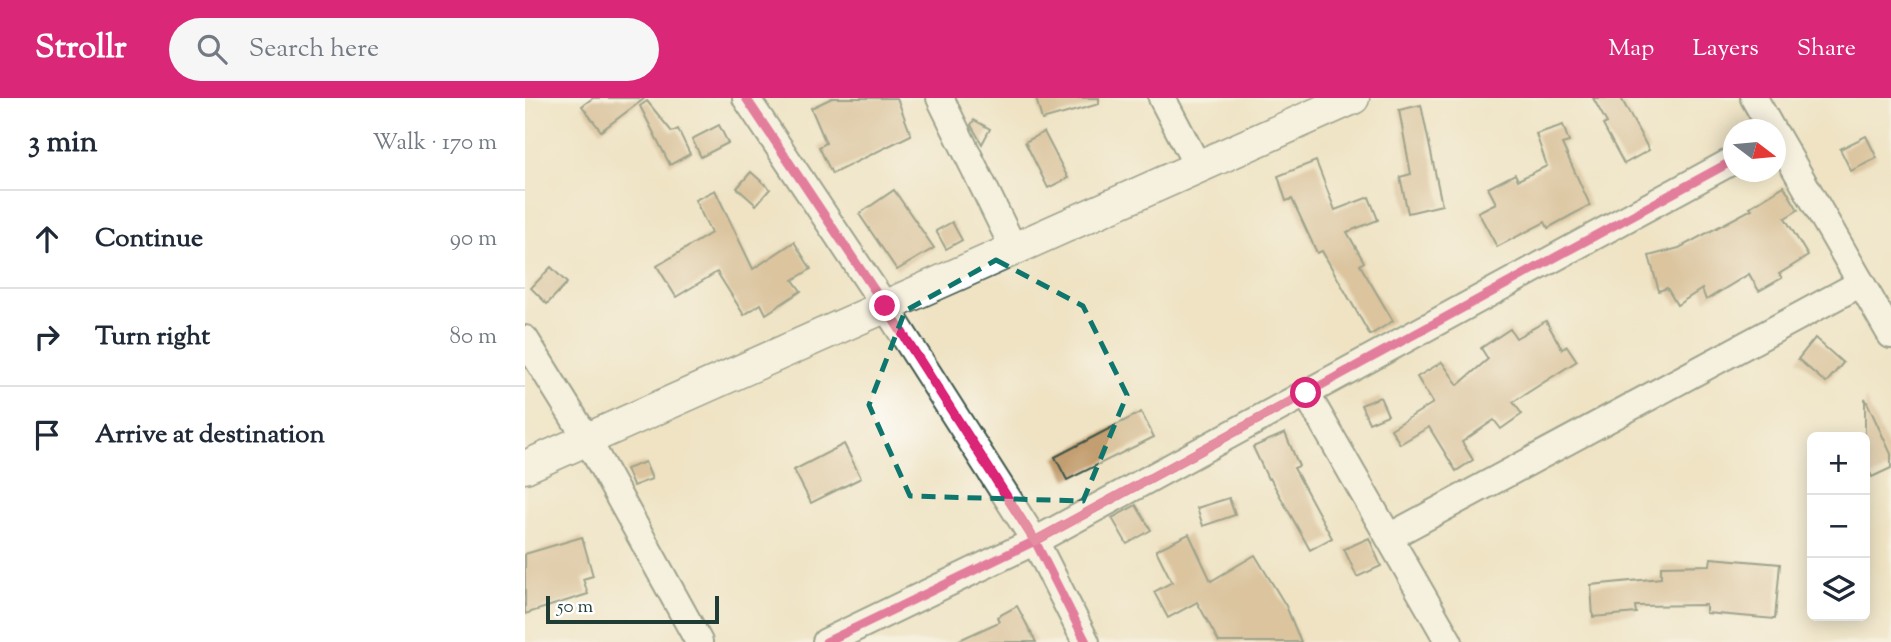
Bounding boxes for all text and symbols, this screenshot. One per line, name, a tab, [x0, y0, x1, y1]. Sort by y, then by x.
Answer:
search box	[169, 18, 659, 81]
text: Strollr	[35, 25, 127, 73]
icon: search	[193, 30, 231, 68]
text: Search here	[249, 31, 379, 68]
text: Map	[1608, 32, 1654, 66]
text: Layers	[1692, 32, 1759, 66]
text: Share	[1797, 32, 1856, 66]
north arrow	[1723, 119, 1786, 182]
text: 3 min	[28, 122, 98, 165]
text: Walk · 170 m	[372, 127, 497, 160]
icon: ahead	[28, 220, 66, 258]
text: Continue	[95, 221, 203, 258]
text: 90 m	[450, 223, 497, 256]
route end	[869, 290, 900, 321]
icon: right	[28, 318, 66, 356]
text: Turn right	[95, 319, 210, 356]
text: 80 m	[449, 321, 497, 354]
route start	[1290, 377, 1321, 408]
icon: arrive	[28, 416, 66, 454]
text: Arrive at destination	[95, 417, 325, 454]
map controls	[1807, 432, 1870, 621]
button: +	[1807, 432, 1870, 495]
button: −	[1807, 495, 1870, 558]
button: layers	[1807, 558, 1870, 621]
scale bar	[546, 593, 719, 625]
text: 50 m	[557, 594, 593, 621]

